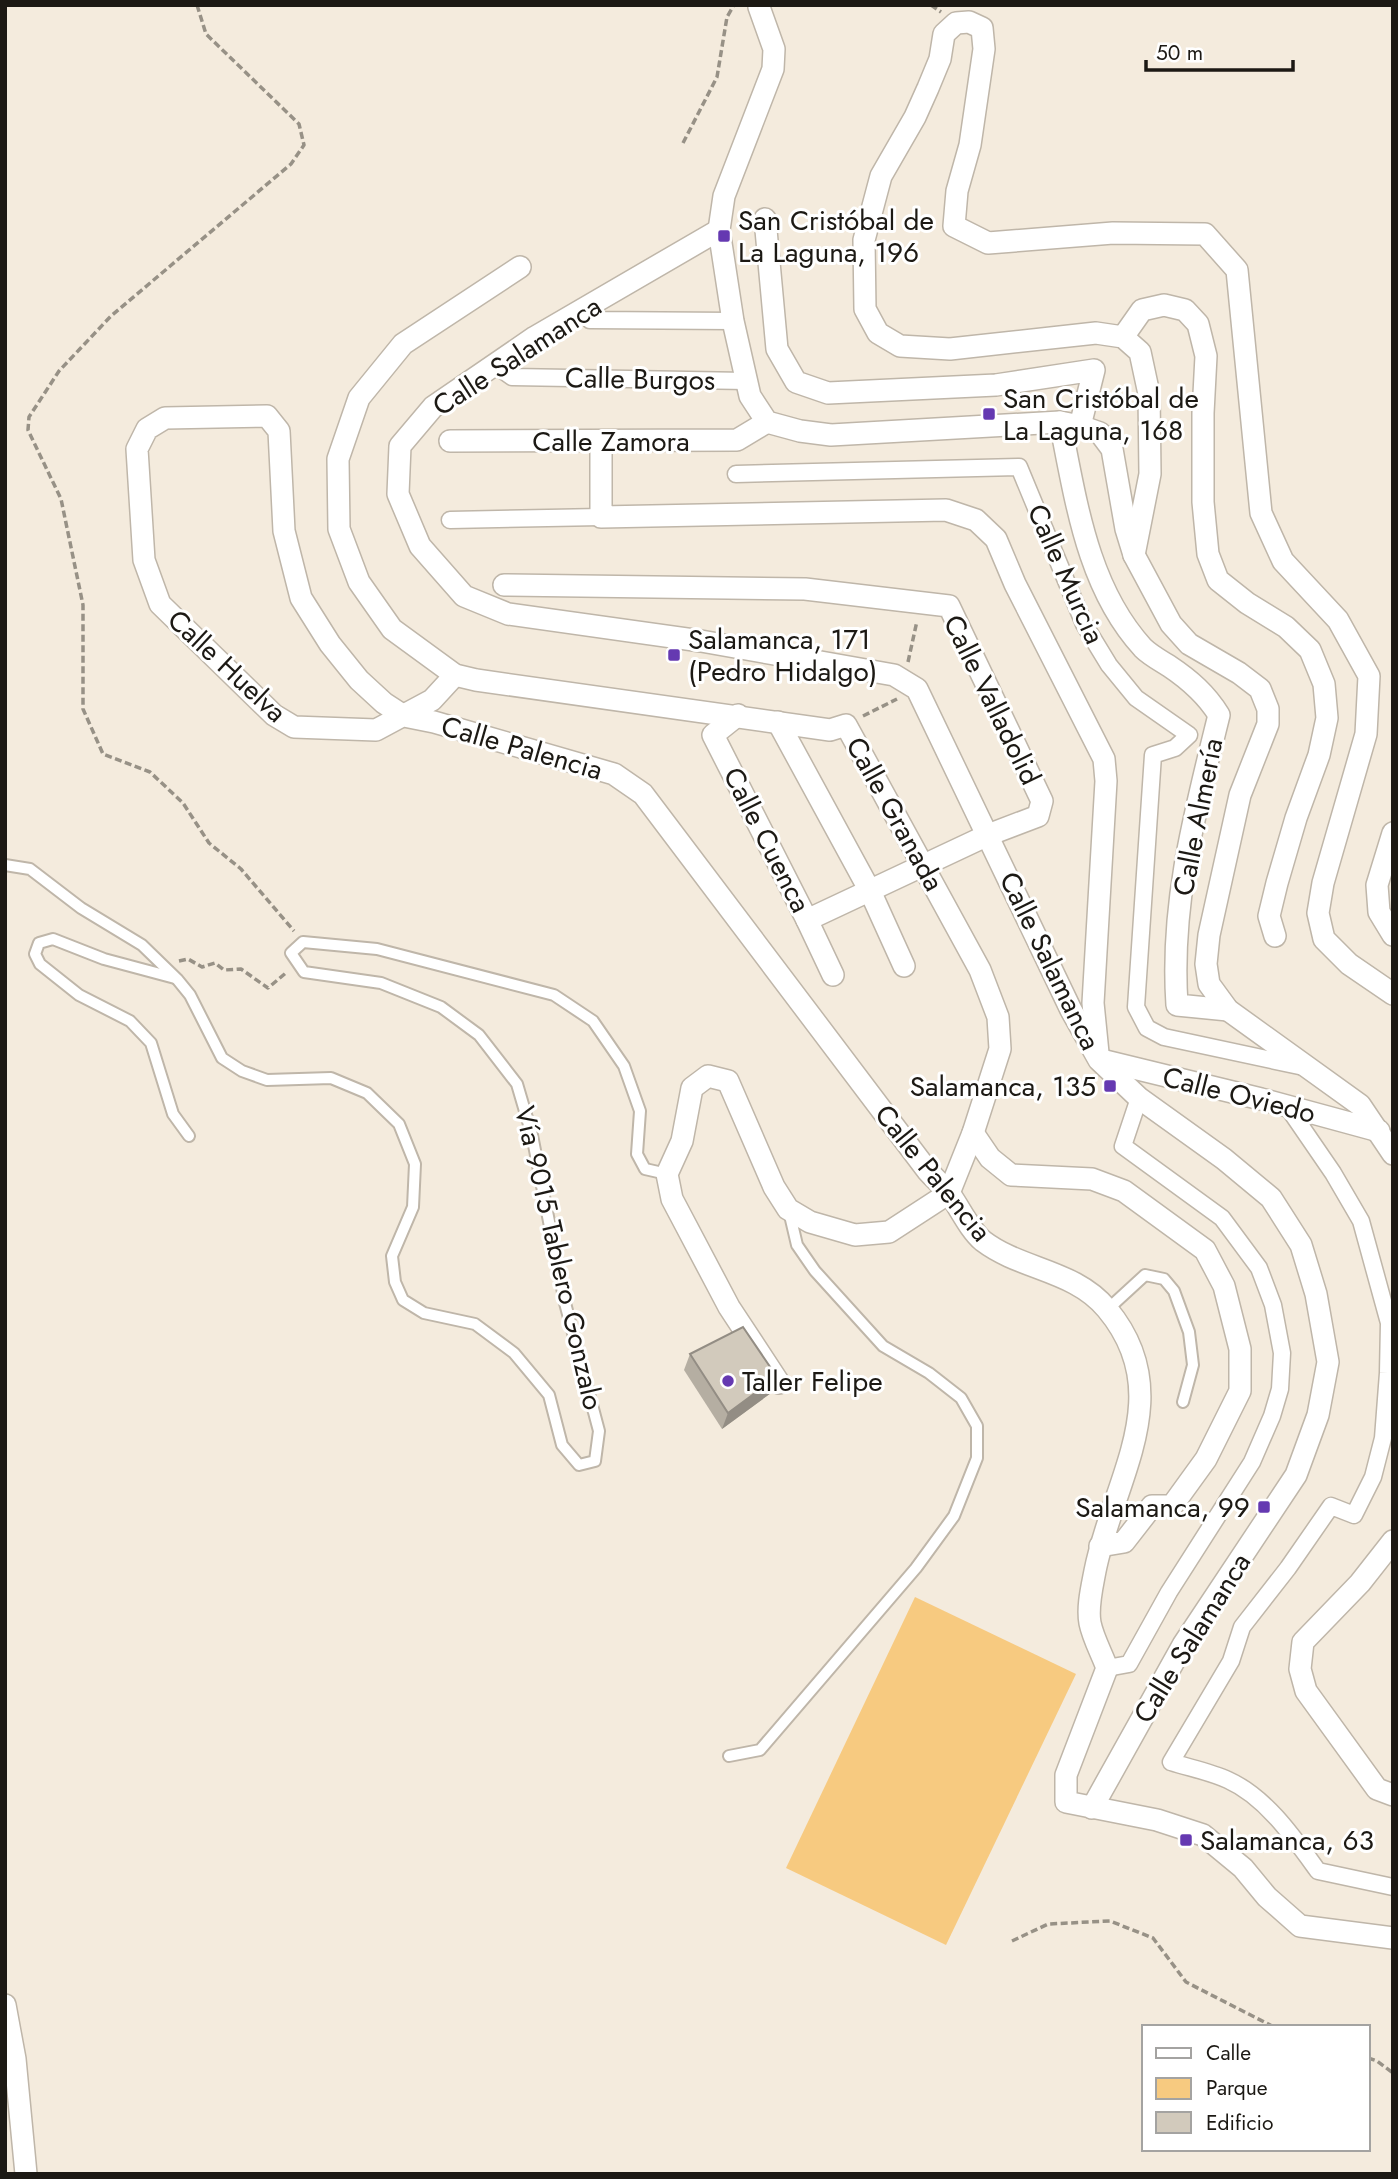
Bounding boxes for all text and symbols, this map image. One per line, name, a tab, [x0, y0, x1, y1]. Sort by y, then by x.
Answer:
scale bar	[1146, 28, 1293, 72]
text: 50 m	[1156, 38, 1203, 68]
place label: San Cristóbal de La Laguna, 196	[738, 200, 934, 273]
marker: San Cristóbal de La Laguna, 196	[716, 228, 732, 244]
street label: Calle Salamanca	[425, 286, 609, 426]
street label: Calle Burgos	[564, 357, 716, 401]
place label: San Cristóbal de La Laguna, 168	[1003, 378, 1199, 451]
marker: San Cristóbal de La Laguna, 168	[981, 406, 997, 422]
street label: Calle Zamora	[532, 421, 690, 462]
street label: Calle Murcia	[1017, 498, 1115, 650]
street label: Calle Huelva	[158, 600, 296, 732]
street label: Calle Valladolid	[933, 608, 1051, 792]
place label: Salamanca, 171 (Pedro Hidalgo)	[688, 619, 878, 692]
marker: Salamanca, 171 (Pedro Hidalgo)	[666, 647, 682, 663]
street label: Calle Palencia	[437, 705, 607, 791]
street label: Calle Granada	[836, 729, 954, 899]
street label: Calle Almería	[1163, 735, 1233, 899]
street label: Calle Cuenca	[713, 760, 821, 920]
street label: Calle Salamanca	[989, 865, 1111, 1057]
street label: Calle Oviedo	[1158, 1056, 1320, 1134]
place label: Salamanca, 135	[910, 1066, 1096, 1107]
marker: Salamanca, 135	[1102, 1078, 1118, 1094]
street label: Calle Palencia	[865, 1096, 1001, 1250]
street label: Vía 9015 Tablero Gonzalo	[504, 1102, 614, 1414]
place label: Taller Felipe	[742, 1361, 883, 1402]
marker: Taller Felipe	[720, 1373, 736, 1389]
place label: Salamanca, 99	[1075, 1487, 1250, 1528]
marker: Salamanca, 99	[1256, 1499, 1272, 1515]
street label: Calle Salamanca	[1123, 1545, 1261, 1731]
place label: Salamanca, 63	[1200, 1820, 1374, 1861]
marker: Salamanca, 63	[1178, 1832, 1194, 1848]
legend	[1142, 2025, 1370, 2151]
text: Calle	[1206, 2038, 1251, 2068]
text: Parque	[1206, 2073, 1268, 2103]
text: Edificio	[1206, 2108, 1273, 2138]

